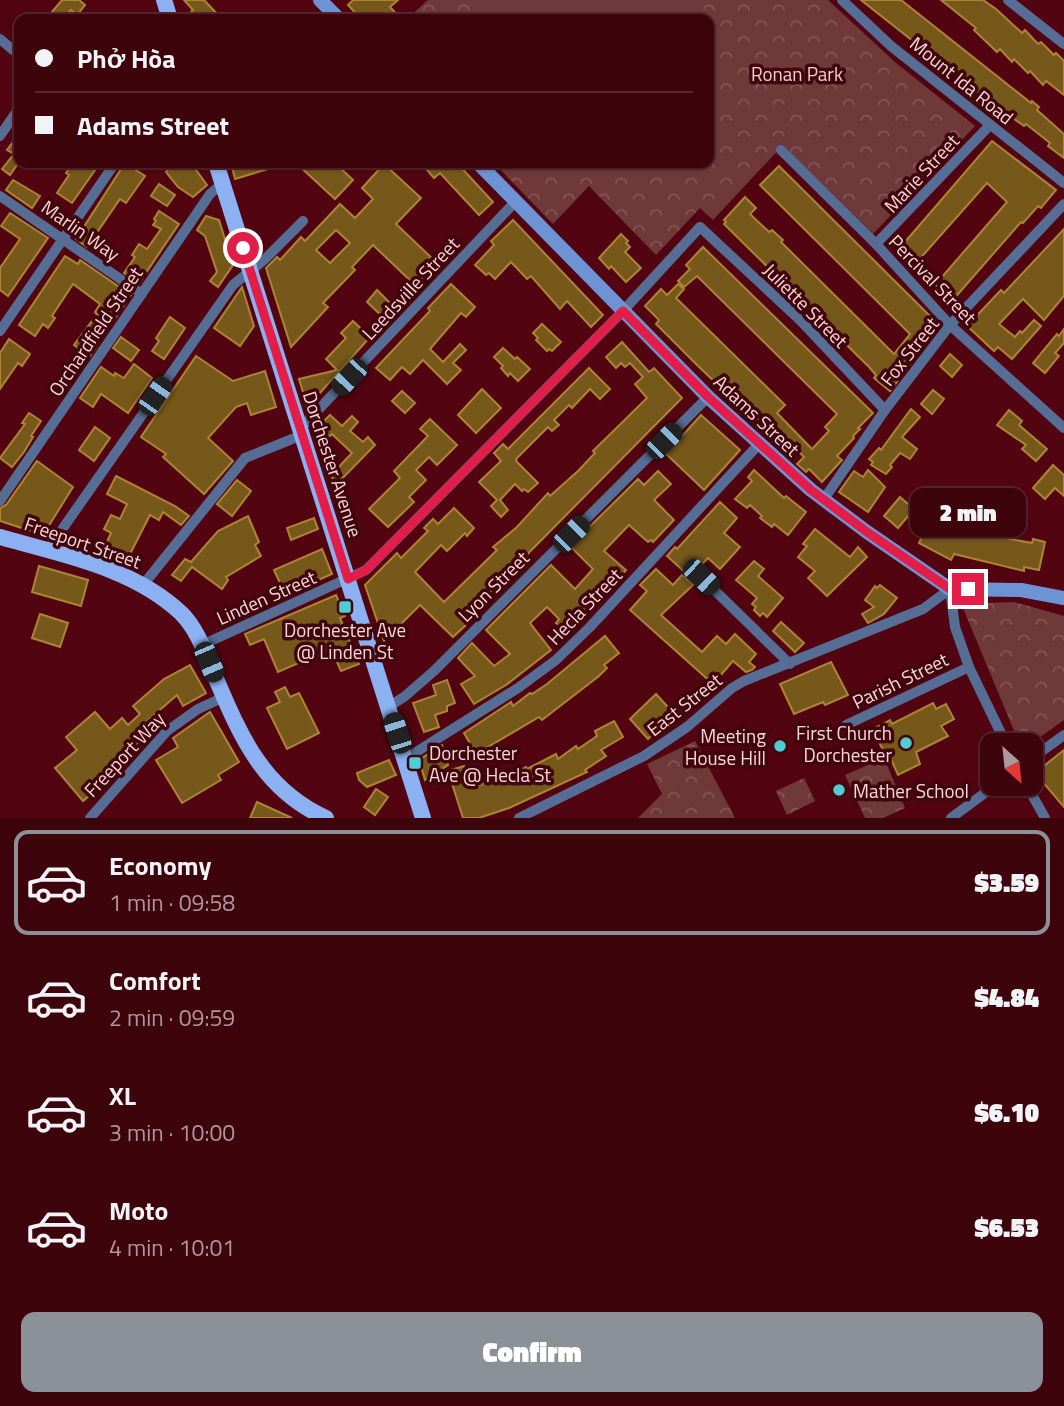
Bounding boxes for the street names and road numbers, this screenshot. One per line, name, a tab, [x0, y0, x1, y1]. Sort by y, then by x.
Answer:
street label: Mount Ida Road	[904, 29, 1020, 131]
street label: Marie Street	[877, 127, 966, 219]
street label: Marlin Way	[36, 192, 126, 268]
street label: Percival Street	[882, 227, 984, 331]
street label: Leedsville Street	[354, 230, 466, 346]
street label: Juliette Street	[757, 256, 855, 354]
street label: Orchardfield Street	[41, 260, 149, 402]
street label: Fox Street	[873, 310, 946, 392]
street label: Adams Street	[707, 367, 807, 463]
street label: Dorchester Avenue	[296, 387, 370, 541]
street label: Freeport Street	[21, 508, 146, 576]
street label: Lyon Street	[451, 543, 536, 628]
street label: Hecla Street	[540, 561, 629, 651]
street label: Linden Street	[211, 562, 321, 632]
street label: Parish Street	[847, 644, 953, 716]
street label: East Street	[640, 665, 728, 743]
street label: Freeport Way	[77, 705, 171, 803]

